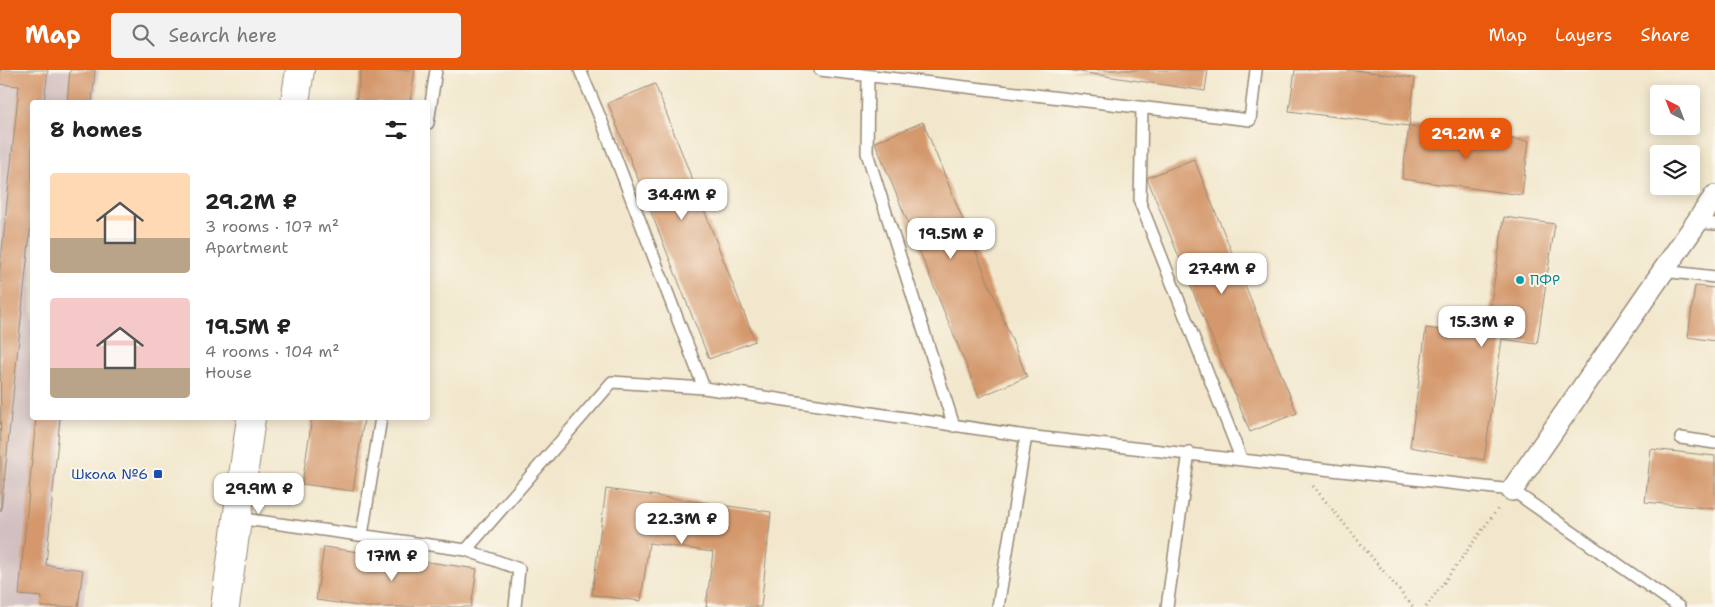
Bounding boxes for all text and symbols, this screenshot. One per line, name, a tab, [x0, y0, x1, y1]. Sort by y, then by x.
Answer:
search box	[111, 13, 461, 58]
text: Map	[25, 19, 81, 51]
icon: search	[129, 21, 157, 49]
text: Search here	[169, 23, 277, 48]
text: Map	[1489, 23, 1527, 47]
text: Layers	[1555, 23, 1612, 47]
text: Share	[1640, 23, 1690, 47]
north arrow	[1650, 85, 1700, 135]
map controls	[1650, 85, 1700, 195]
text: 8 homes	[50, 116, 142, 144]
icon: filters	[382, 116, 410, 144]
pin: 29.2M ₽	[1420, 118, 1512, 160]
text: 29.2M ₽	[1431, 123, 1501, 144]
button: layers	[1650, 145, 1700, 195]
pin: 34.4M ₽	[636, 178, 728, 221]
text: 34.4M ₽	[647, 184, 717, 205]
text: 29.2M ₽	[205, 188, 297, 216]
icon: home	[90, 193, 150, 253]
text: 3 rooms · 107 m²	[205, 216, 339, 237]
pin: 19.5M ₽	[905, 218, 997, 260]
text: 19.5M ₽	[918, 223, 984, 244]
text: Apartment	[205, 237, 288, 258]
pin: 27.4M ₽	[1176, 252, 1268, 295]
text: 27.4M ₽	[1188, 258, 1256, 279]
place label: ПФР	[1530, 271, 1560, 289]
marker: ПФР	[1514, 274, 1526, 286]
pin: 15.3M ₽	[1436, 306, 1528, 348]
text: 15.3M ₽	[1449, 311, 1515, 332]
text: 19.5M ₽	[205, 313, 291, 341]
icon: home	[90, 318, 150, 378]
text: 4 rooms · 104 m²	[205, 341, 340, 362]
text: House	[205, 362, 252, 383]
place label: Школа №6	[71, 465, 148, 483]
marker: Школа №6	[152, 468, 164, 480]
pin: 29.9M ₽	[213, 472, 305, 515]
text: 29.9M ₽	[225, 478, 293, 499]
pin: 22.3M ₽	[636, 502, 728, 545]
text: 22.3M ₽	[647, 508, 717, 529]
pin: 17M ₽	[357, 540, 427, 582]
text: 17M ₽	[366, 545, 418, 566]

